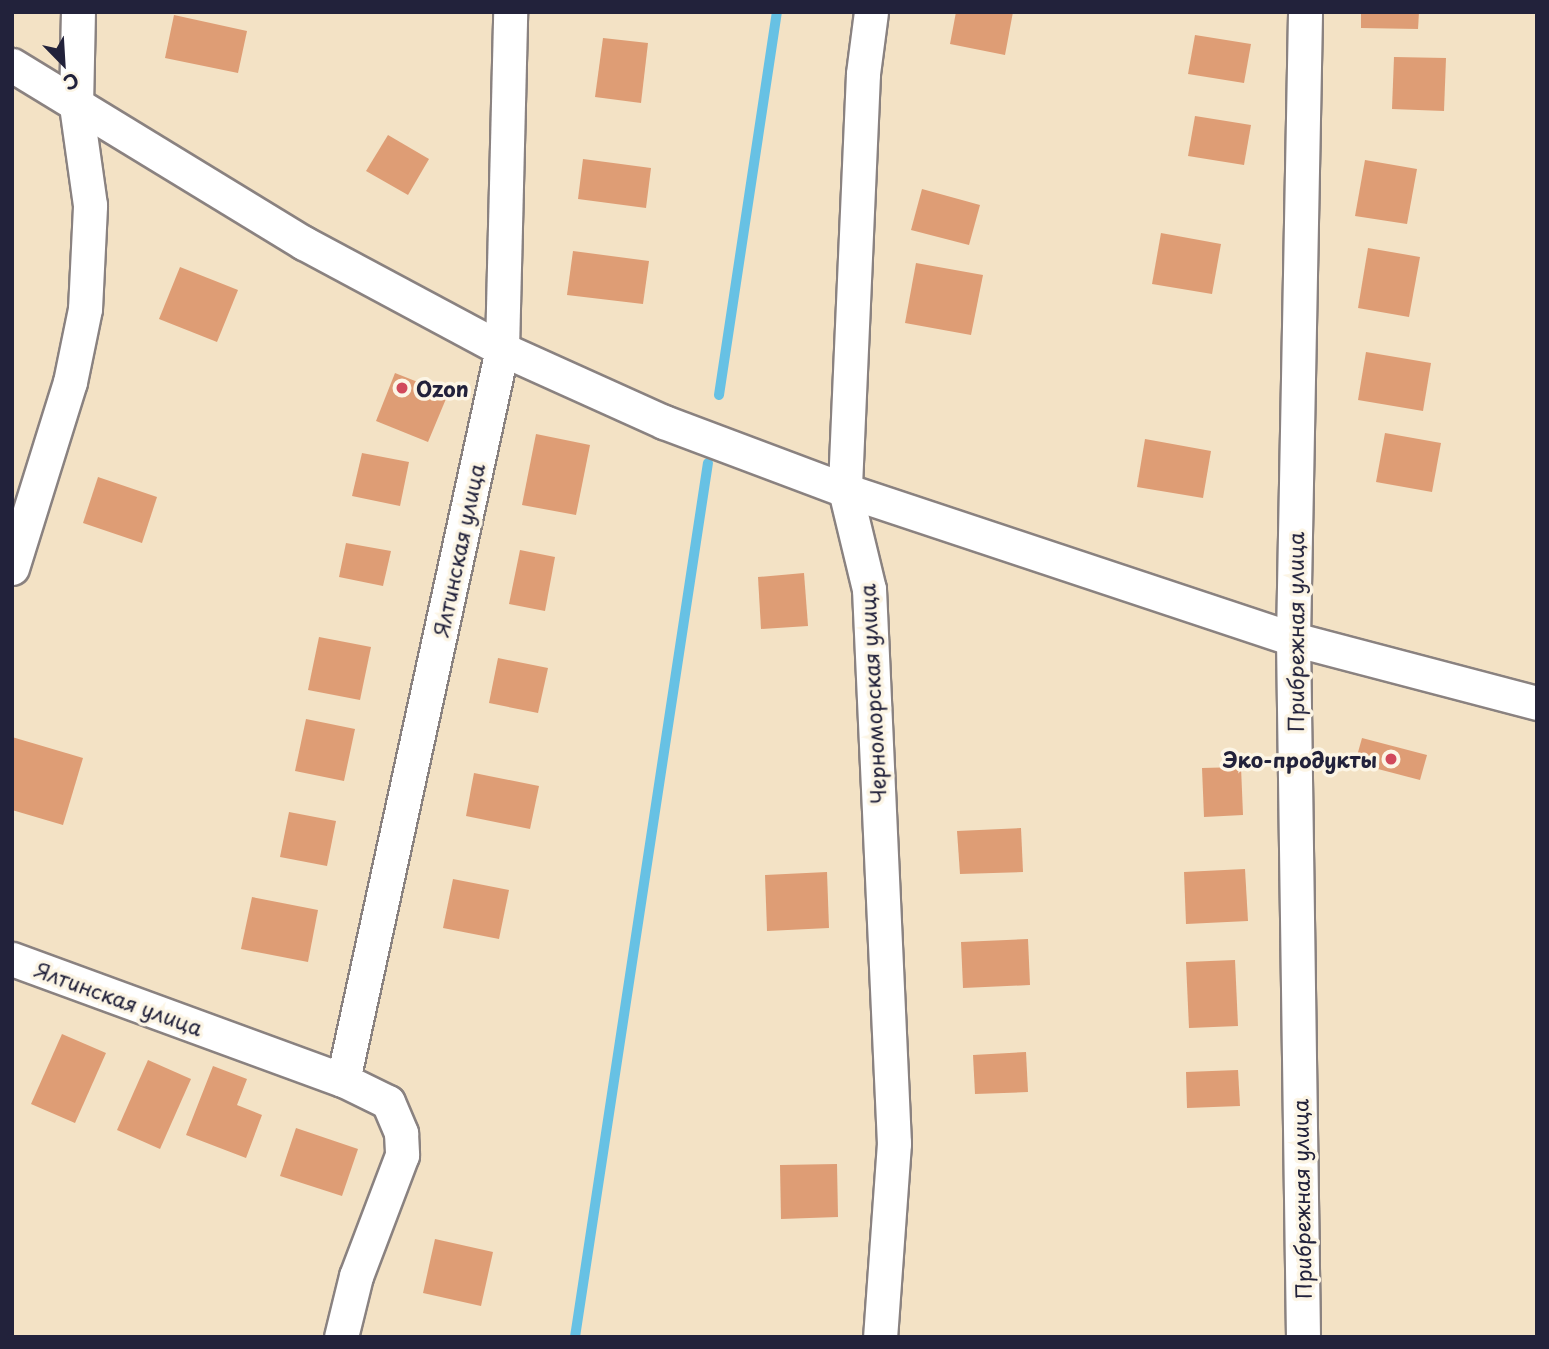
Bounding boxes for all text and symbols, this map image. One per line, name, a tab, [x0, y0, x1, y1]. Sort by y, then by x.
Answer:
north arrow	[28, 28, 98, 98]
text: С	[59, 66, 84, 98]
place label: Ozon	[416, 375, 469, 401]
marker: Ozon	[394, 380, 410, 396]
street label: Ялтинская улица	[427, 461, 489, 639]
street label: Прибрежная улица	[1282, 531, 1308, 733]
street label: Черноморская улица	[854, 583, 890, 805]
place label: Эко-продукты	[1223, 746, 1377, 772]
marker: Эко-продукты	[1383, 751, 1399, 767]
street label: Ялтинская улица	[31, 956, 207, 1040]
street label: Прибрежная улица	[1287, 1098, 1315, 1300]

